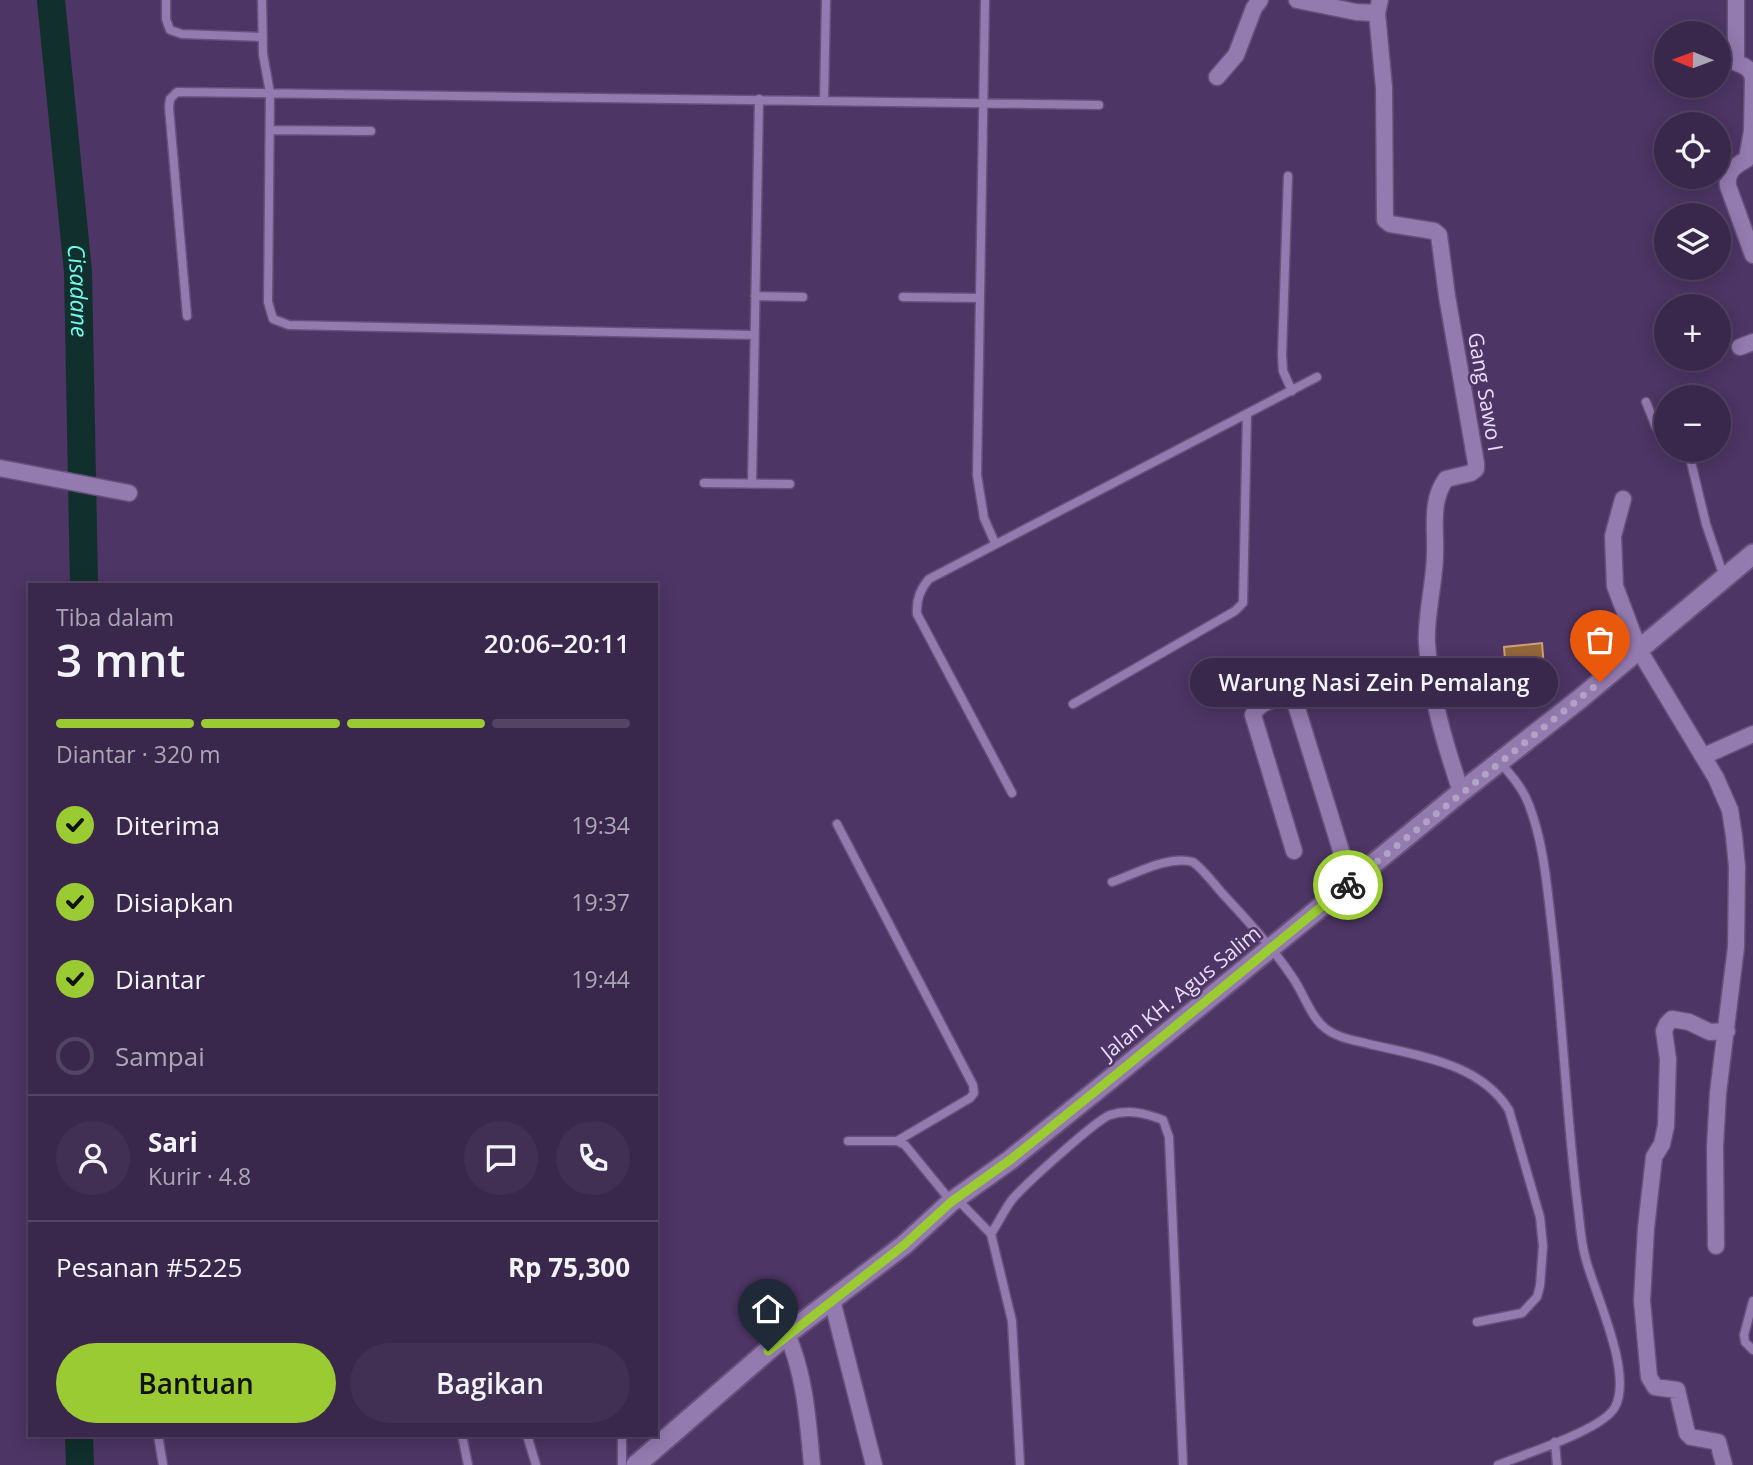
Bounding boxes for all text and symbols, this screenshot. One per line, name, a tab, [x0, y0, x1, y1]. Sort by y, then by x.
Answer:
north arrow	[1654, 21, 1731, 98]
map controls	[1654, 21, 1731, 462]
button: locate	[1654, 112, 1731, 189]
button: layers	[1654, 203, 1731, 280]
water label: Cisadane	[60, 242, 96, 338]
button: +	[1654, 294, 1731, 371]
street label: Gang Sawo I	[1462, 330, 1510, 453]
button: −	[1654, 385, 1731, 462]
text: Tiba dalam	[56, 601, 174, 633]
pin	[1570, 610, 1630, 682]
icon: bag	[1581, 621, 1619, 659]
text: 20:06–20:11	[484, 625, 630, 661]
text: 3 mnt	[56, 628, 186, 690]
callout: Warung Nasi Zein Pemalang	[1190, 658, 1558, 706]
text: Warung Nasi Zein Pemalang	[1218, 666, 1530, 698]
text: Diantar · 320 m	[56, 738, 220, 770]
icon: check	[56, 806, 94, 844]
text: Diterima	[115, 807, 220, 843]
text: 19:34	[571, 809, 630, 841]
courier	[1313, 850, 1383, 920]
icon: bike	[1329, 866, 1367, 904]
icon: check	[56, 883, 94, 921]
text: Disiapkan	[115, 884, 234, 920]
text: 19:37	[571, 886, 630, 918]
street label: Jalan KH. Agus Salim	[1093, 919, 1266, 1067]
icon: check	[56, 960, 94, 998]
text: Diantar	[115, 961, 205, 997]
text: 19:44	[571, 963, 630, 995]
text: Sampai	[115, 1038, 205, 1074]
button: person	[56, 1121, 130, 1195]
button: chat	[464, 1121, 538, 1195]
button: phone	[556, 1121, 630, 1195]
text: Sari	[148, 1124, 198, 1160]
text: Kurir · 4.8	[148, 1160, 251, 1192]
text: Pesanan #5225	[56, 1249, 242, 1285]
text: Rp 75,300	[508, 1249, 630, 1285]
pin	[738, 1279, 798, 1351]
icon: home	[749, 1290, 787, 1328]
button: Bantuan	[56, 1343, 336, 1423]
button: Bagikan	[350, 1343, 630, 1423]

